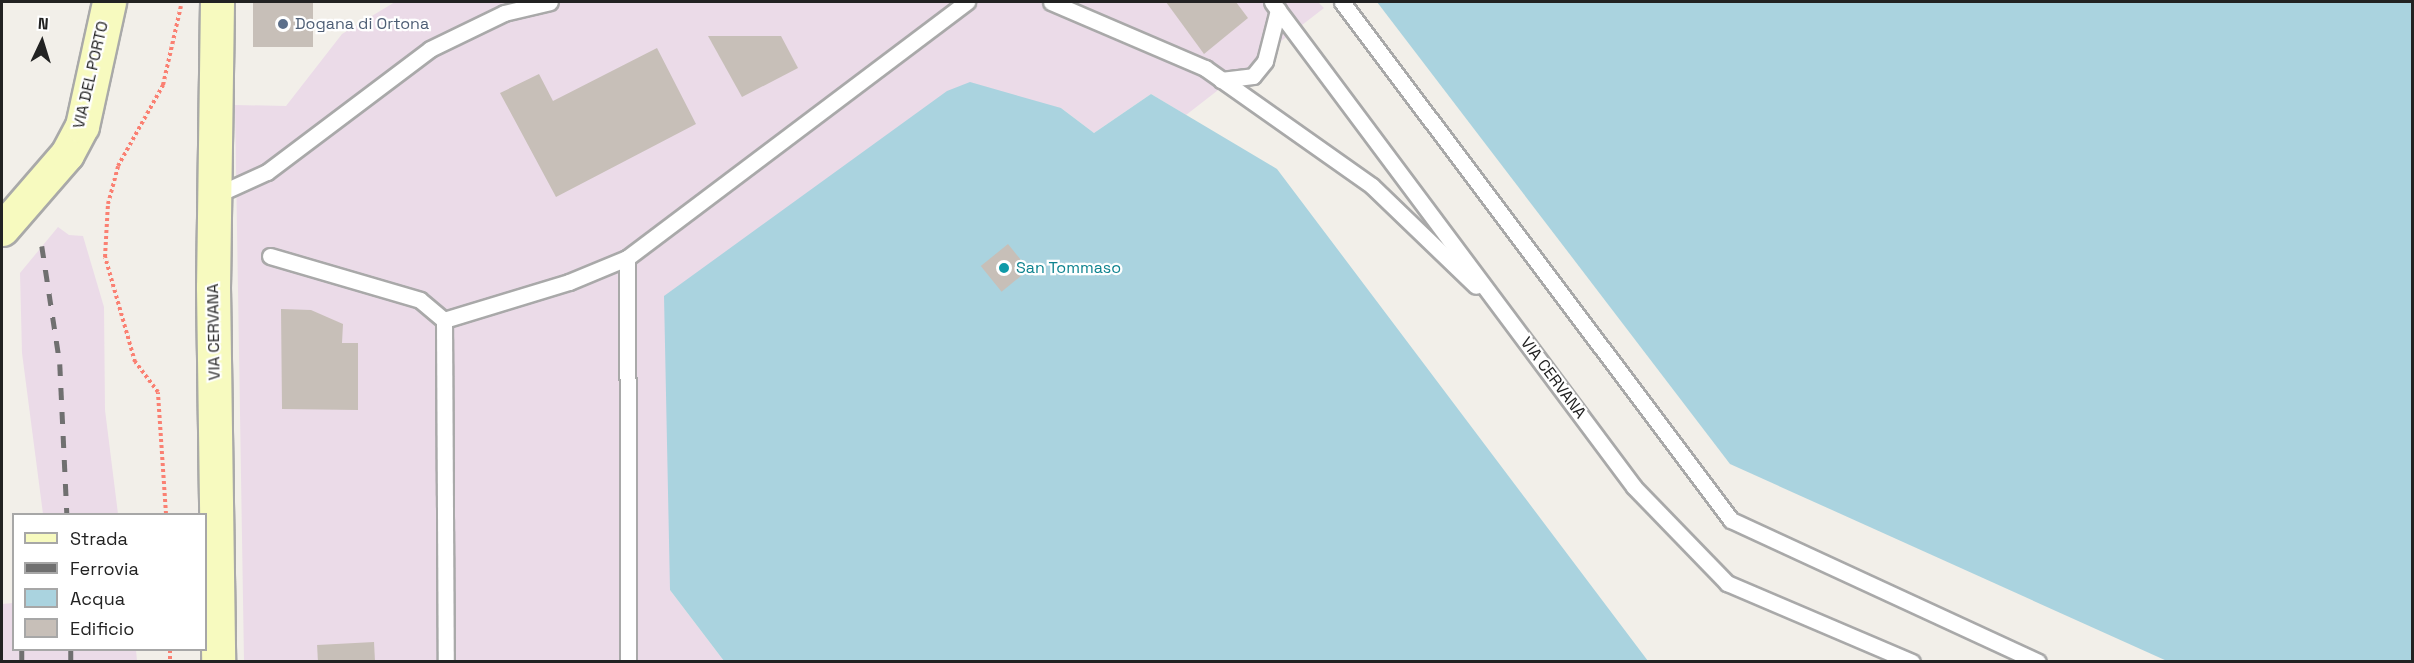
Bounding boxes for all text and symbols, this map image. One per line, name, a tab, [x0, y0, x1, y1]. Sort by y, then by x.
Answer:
north arrow	[12, 12, 72, 72]
text: N	[37, 13, 49, 34]
place label: Dogana di Ortona	[295, 14, 429, 34]
marker: Dogana di Ortona	[276, 17, 290, 31]
street label: VIA DEL PORTO	[69, 19, 113, 131]
place label: San Tommaso	[1016, 258, 1122, 278]
marker: San Tommaso	[997, 261, 1011, 275]
street label: VIA CERVANA	[204, 283, 224, 381]
street label: VIA CERVANA	[1516, 333, 1590, 423]
legend	[12, 513, 207, 651]
text: Strada	[70, 527, 128, 550]
text: Ferrovia	[70, 557, 139, 580]
text: Acqua	[70, 587, 125, 610]
text: Edificio	[70, 617, 134, 640]

